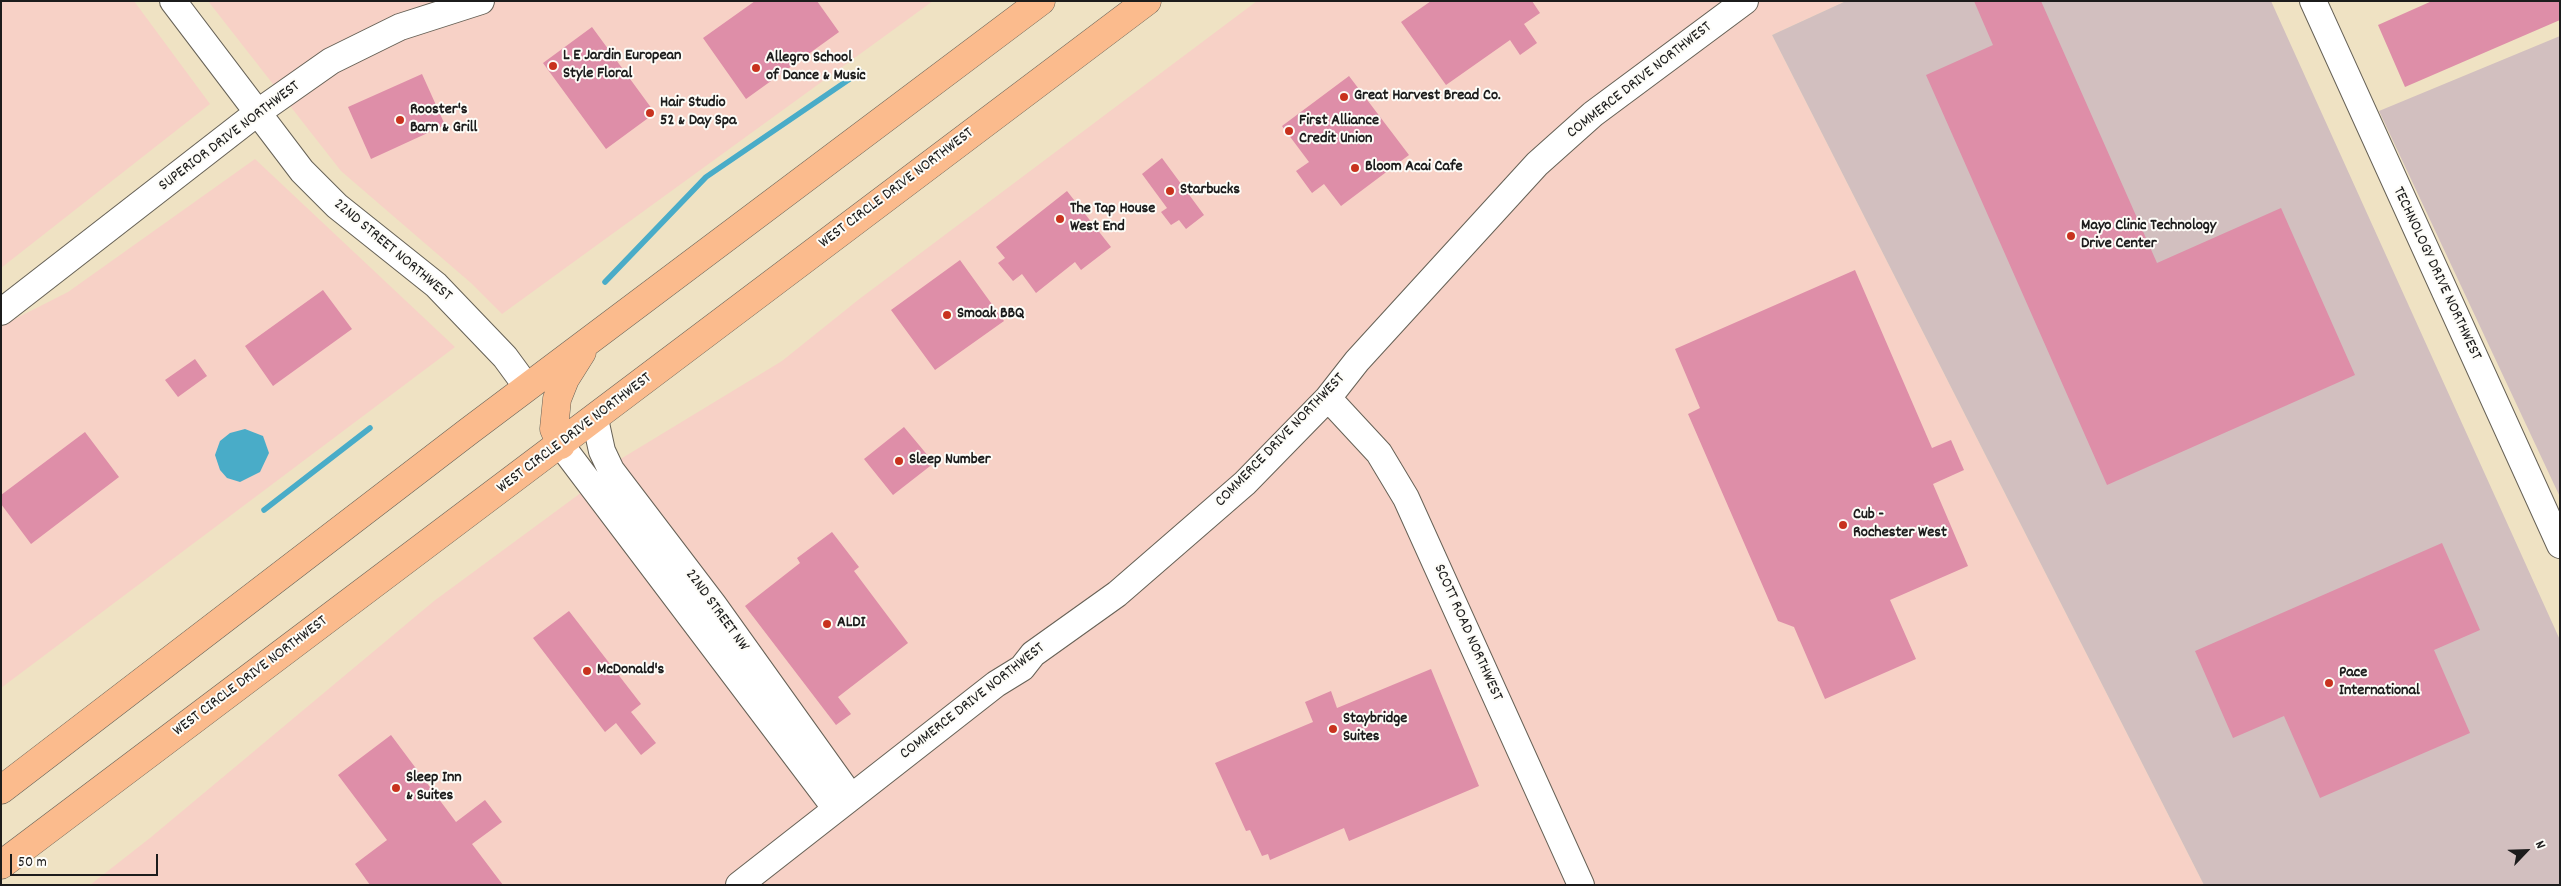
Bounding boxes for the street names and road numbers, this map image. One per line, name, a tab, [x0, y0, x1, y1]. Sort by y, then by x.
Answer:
street label: COMMERCE DRIVE NORTHWEST	[1564, 18, 1716, 144]
street label: SUPERIOR DRIVE NORTHWEST	[156, 78, 304, 196]
street label: WEST CIRCLE DRIVE NORTHWEST	[816, 125, 978, 253]
street label: TECHNOLOGY DRIVE NORTHWEST	[2387, 184, 2485, 364]
street label: 22ND STREET NORTHWEST	[329, 196, 455, 306]
street label: WEST CIRCLE DRIVE NORTHWEST	[494, 370, 656, 498]
street label: COMMERCE DRIVE NORTHWEST	[1212, 370, 1350, 512]
street label: SCOTT ROAD NORTHWEST	[1428, 562, 1506, 704]
street label: 22ND STREET NW	[680, 566, 752, 656]
street label: WEST CIRCLE DRIVE NORTHWEST	[170, 613, 332, 741]
street label: COMMERCE DRIVE NORTHWEST	[897, 639, 1049, 765]

